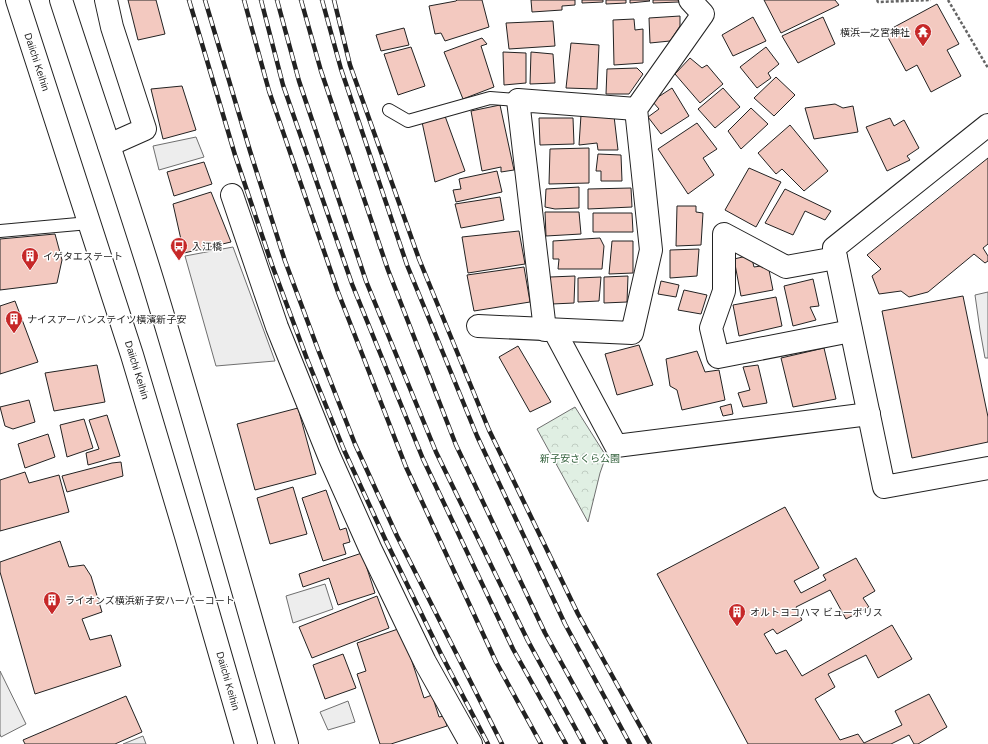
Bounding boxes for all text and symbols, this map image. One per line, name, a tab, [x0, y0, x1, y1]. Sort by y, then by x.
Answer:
temple icon: 横浜一之宮神社	[913, 22, 933, 47]
place label: 横浜一之宮神社	[840, 27, 910, 38]
street label: Daiichi Keihin	[22, 31, 52, 93]
bus stop icon: 入江橋	[169, 236, 189, 261]
place label: 入江橋	[192, 241, 222, 252]
building icon: イゲタエステート	[20, 246, 40, 271]
place label: イゲタエステート	[43, 251, 123, 262]
building icon: ナイスアーバンステイツ横濱新子安	[4, 309, 24, 334]
place label: ナイスアーバンステイツ横濱新子安	[27, 314, 186, 325]
street label: Daiichi Keihin	[123, 339, 151, 401]
park label: 新子安さくら公園	[540, 453, 620, 464]
building icon: ライオンズ横浜新子安ハーバーコート	[42, 590, 62, 615]
place label: ライオンズ横浜新子安ハーバーコート	[65, 595, 235, 606]
building icon: オルトヨコハマ ビューポリス	[727, 602, 747, 627]
place label: オルトヨコハマ ビューポリス	[750, 607, 883, 618]
street label: Daiichi Keihin	[214, 650, 242, 712]

